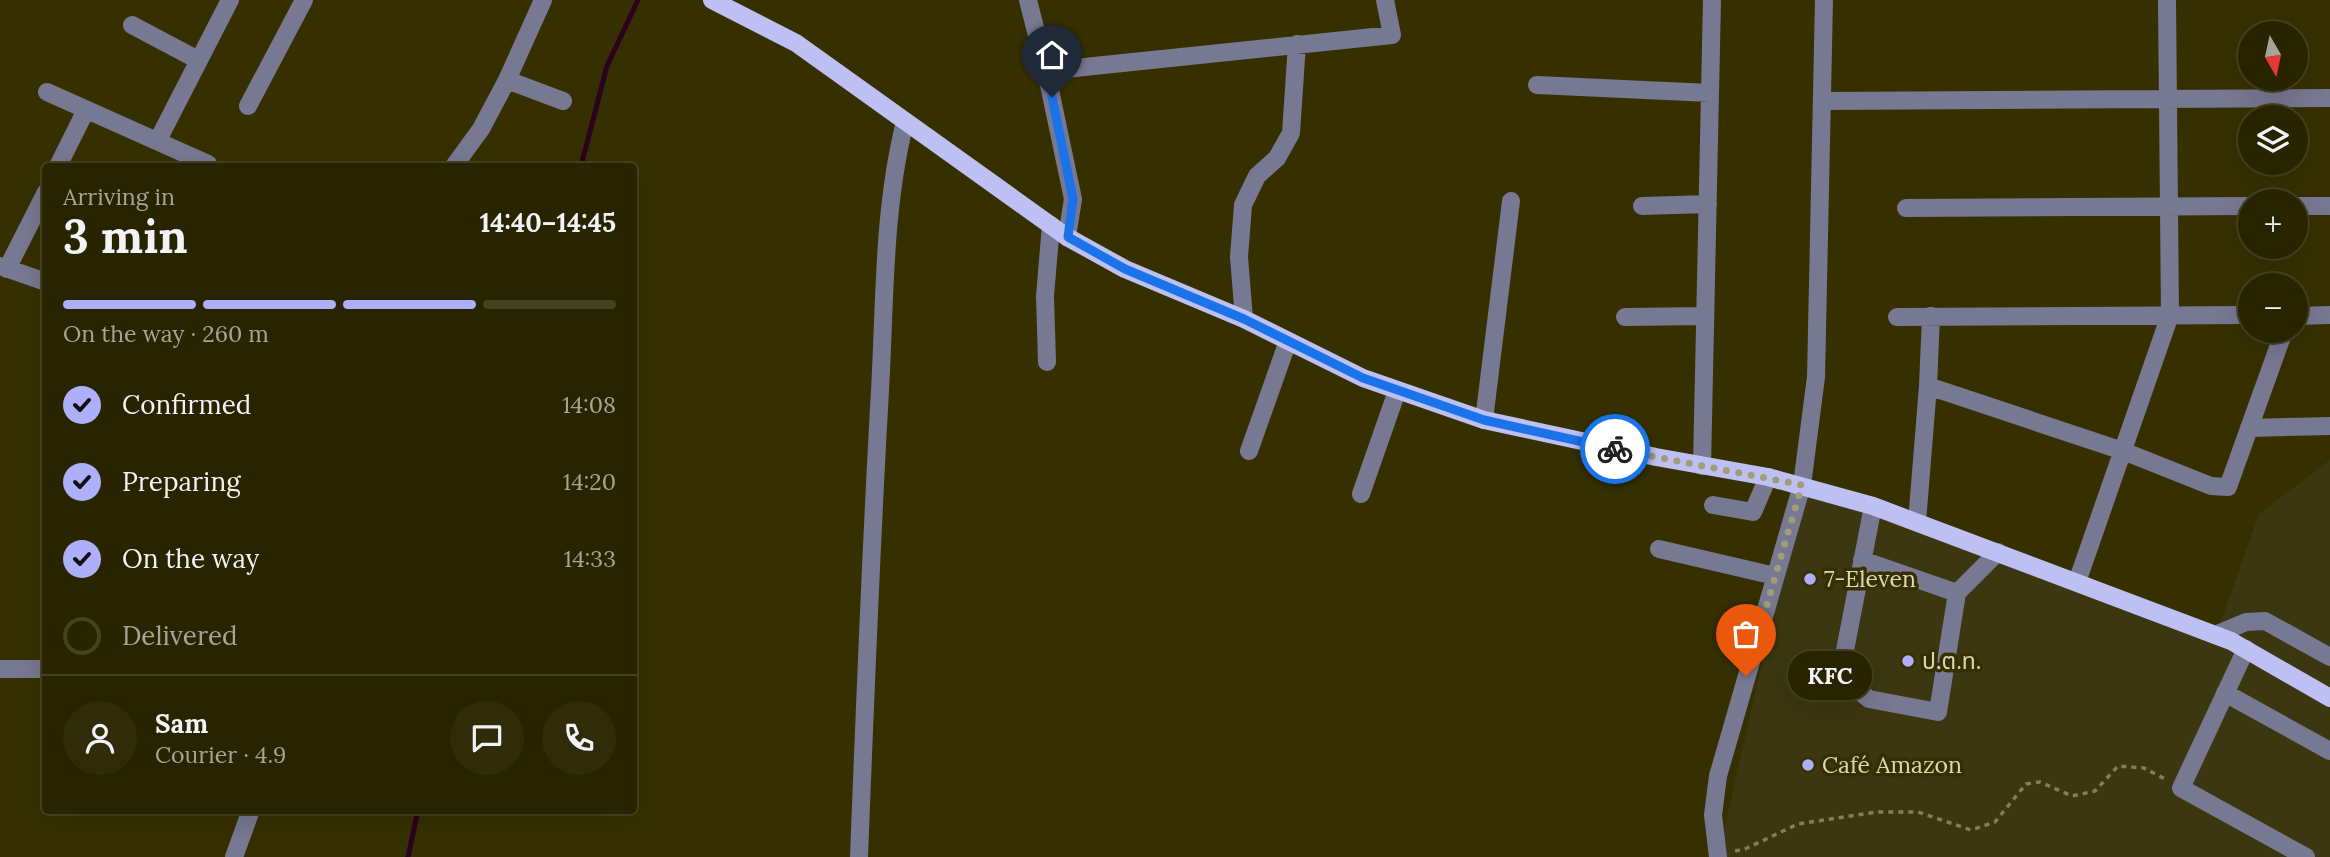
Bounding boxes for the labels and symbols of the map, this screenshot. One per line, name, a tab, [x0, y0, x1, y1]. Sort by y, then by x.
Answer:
north arrow	[2238, 21, 2308, 91]
pin	[1022, 25, 1082, 97]
courier	[1580, 414, 1650, 484]
place label: 7-Eleven	[1824, 564, 1916, 593]
marker: 7-Eleven	[1802, 571, 1818, 587]
pin	[1716, 604, 1776, 676]
place label: ป.ต.ท.	[1922, 646, 1982, 675]
callout: KFC	[1788, 652, 1872, 700]
marker: ป.ต.ท.	[1900, 653, 1916, 669]
place label: Café Amazon	[1822, 750, 1962, 779]
marker: Café Amazon	[1800, 757, 1816, 773]

